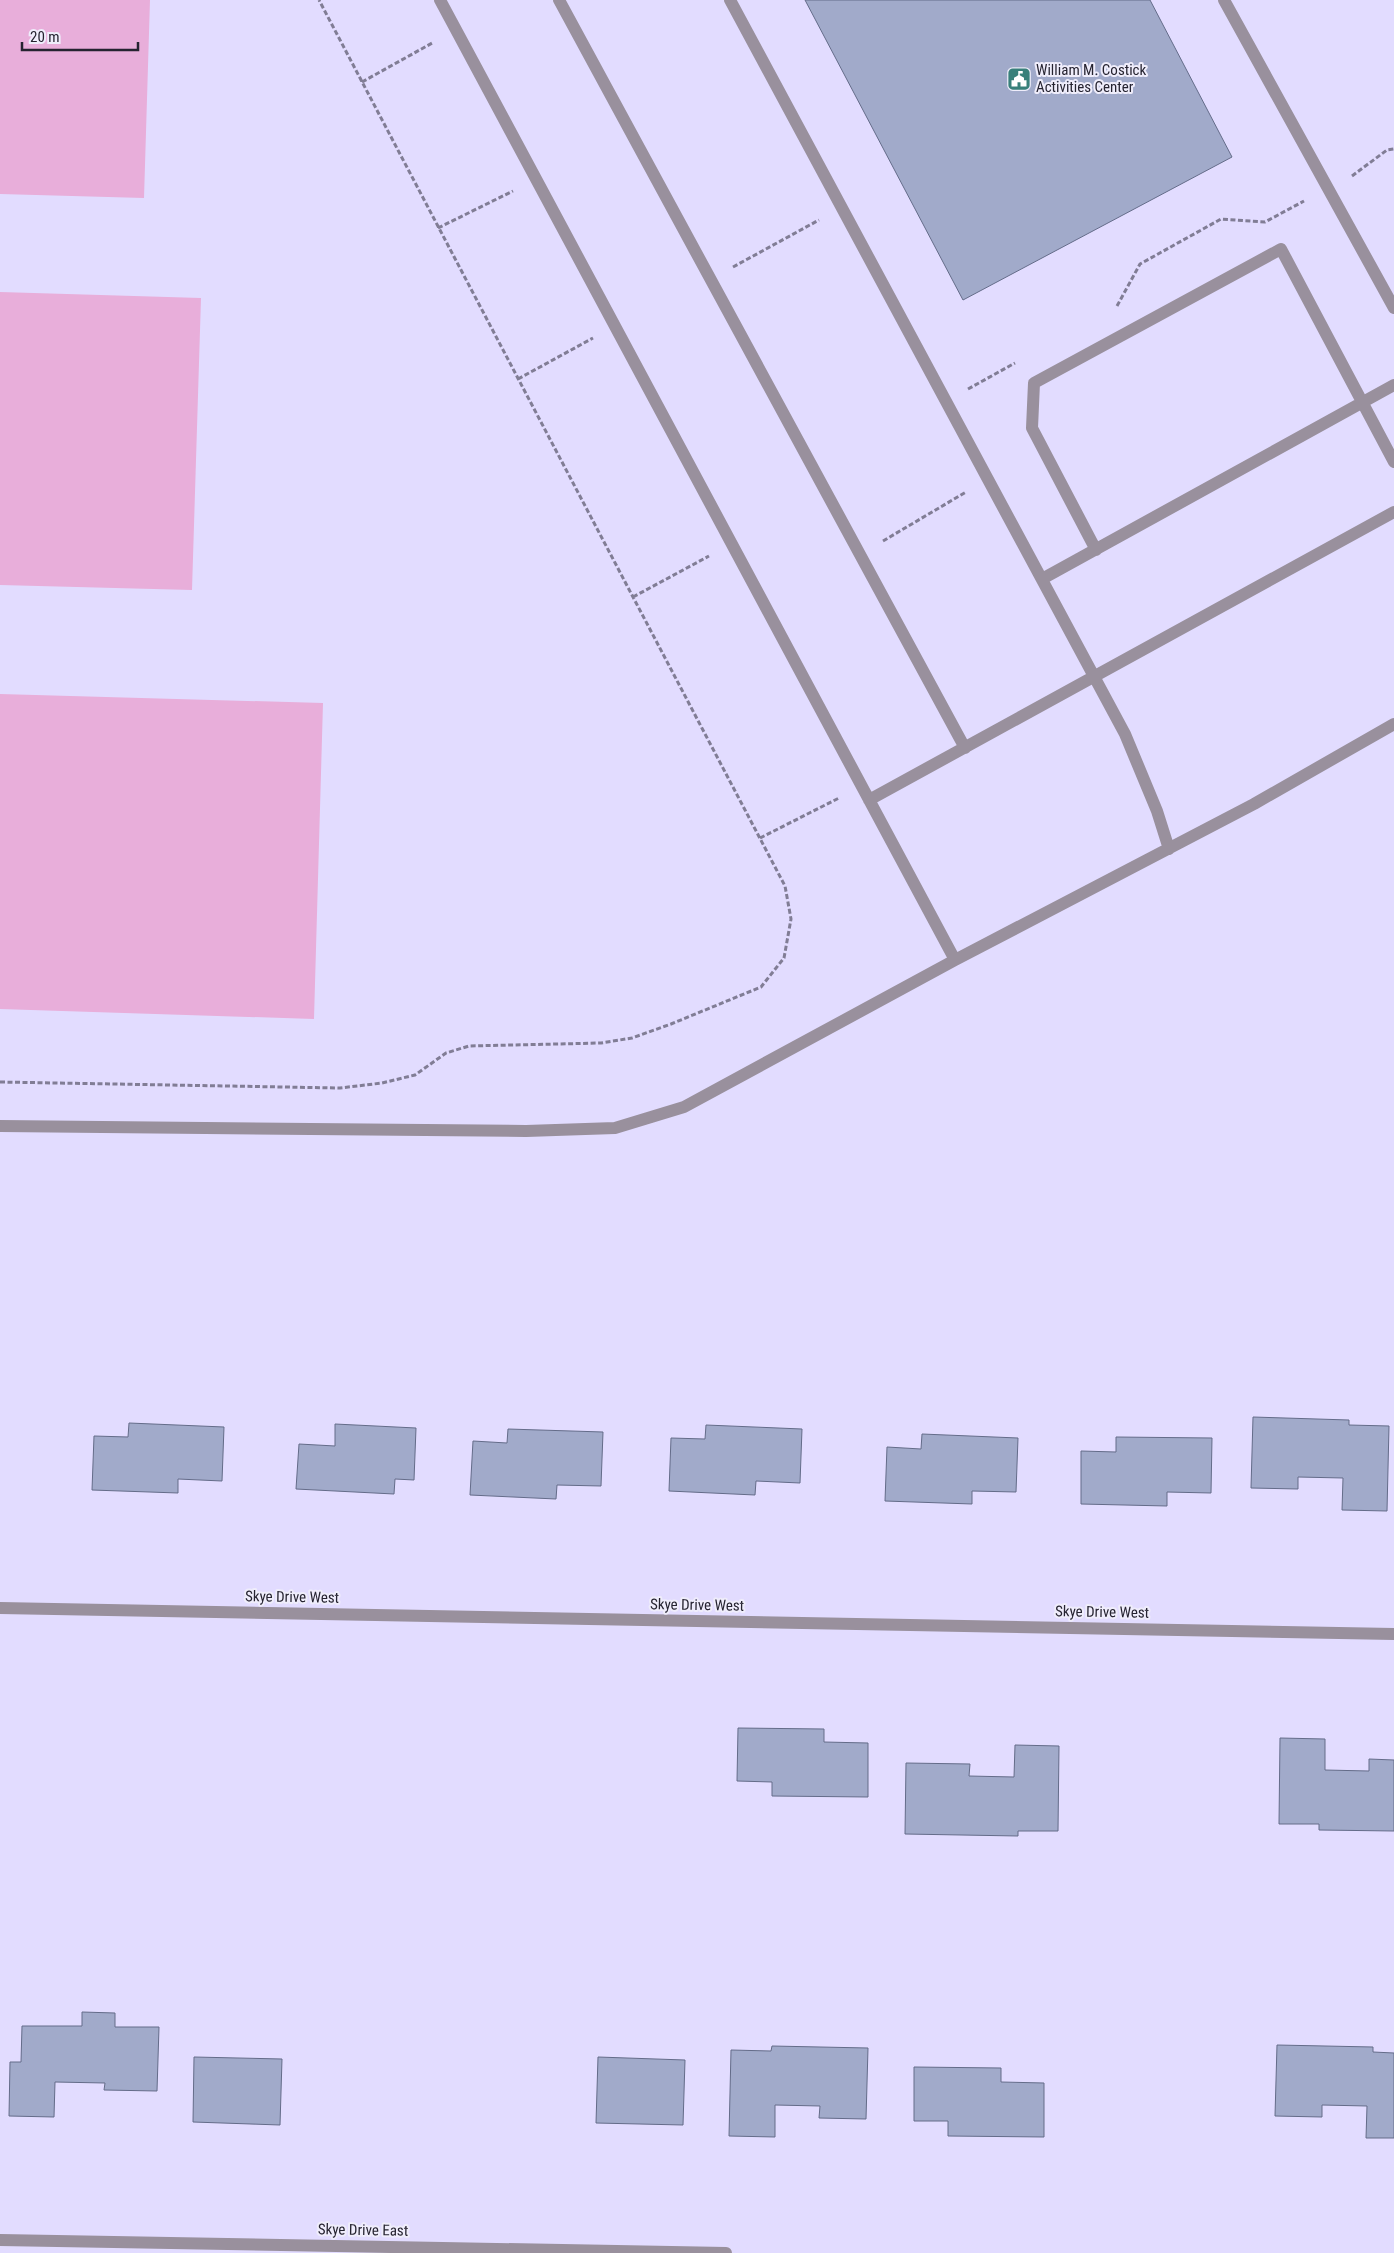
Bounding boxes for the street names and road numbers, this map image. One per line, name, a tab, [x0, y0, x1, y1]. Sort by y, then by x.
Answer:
street label: Skye Drive West	[245, 1587, 339, 1607]
street label: Skye Drive West	[650, 1595, 744, 1615]
street label: Skye Drive West	[1055, 1602, 1149, 1622]
street label: Skye Drive East	[318, 2220, 408, 2240]

